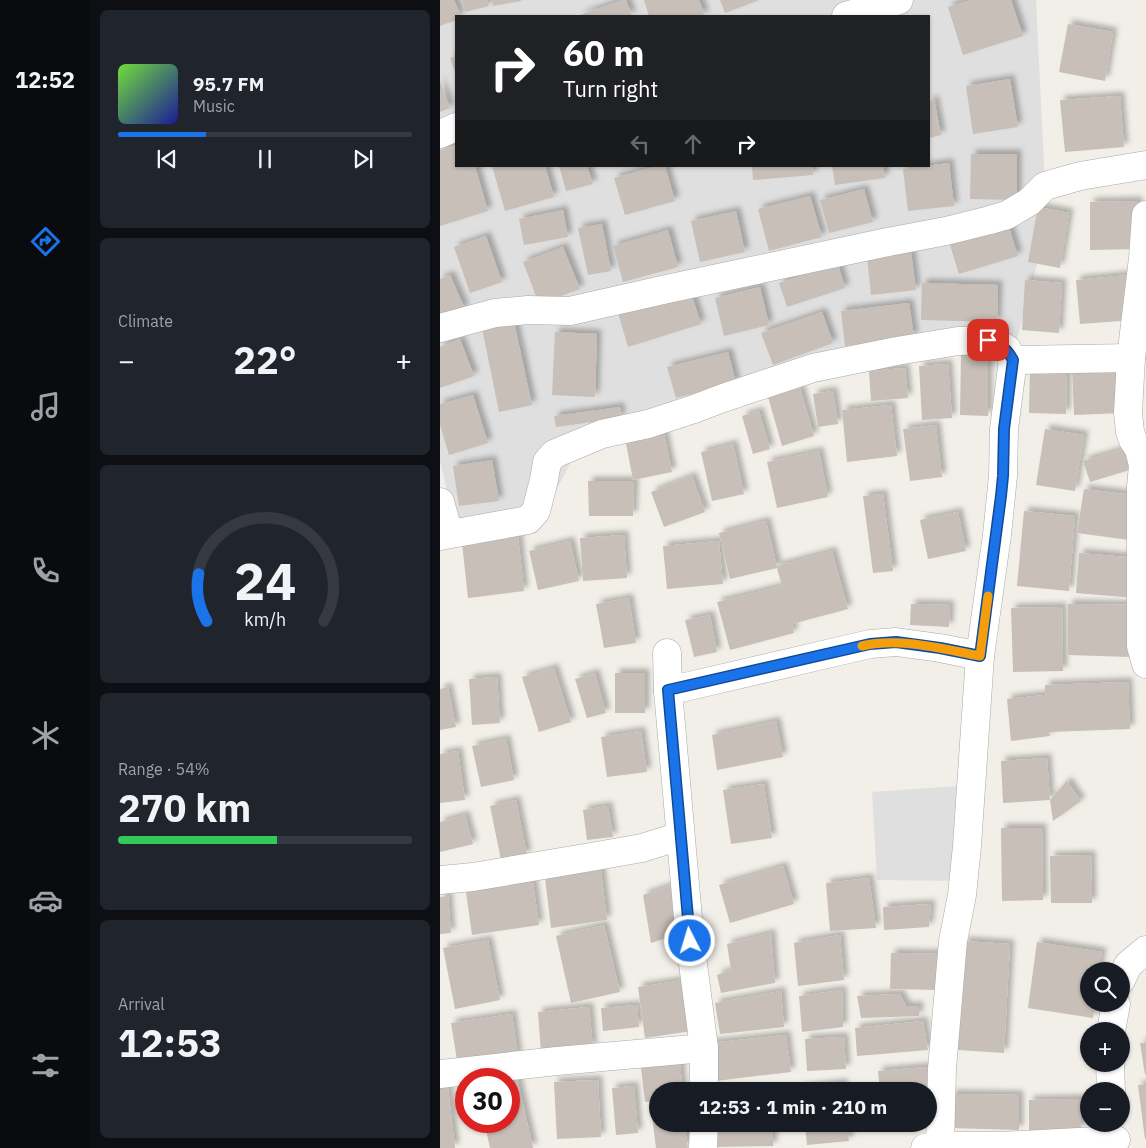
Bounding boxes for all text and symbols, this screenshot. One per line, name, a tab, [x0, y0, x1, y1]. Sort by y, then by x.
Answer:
text: 60 m	[563, 30, 645, 76]
icon: right	[480, 35, 545, 100]
text: 12:52	[15, 65, 75, 94]
text: 95.7 FM	[193, 72, 264, 96]
text: Turn right	[563, 74, 658, 103]
text: Music	[193, 96, 235, 116]
icon: left	[626, 130, 654, 158]
icon: ahead	[679, 130, 707, 158]
icon: right	[732, 130, 760, 158]
icon: previous	[153, 145, 181, 173]
icon: pause	[251, 145, 279, 173]
icon: next	[349, 145, 377, 173]
icon: directions	[28, 224, 63, 259]
text: Climate	[118, 311, 173, 331]
pin	[967, 319, 1009, 361]
icon: arrive	[974, 326, 1002, 354]
text: 22°	[233, 335, 297, 384]
text: −	[118, 342, 135, 379]
text: +	[395, 342, 412, 379]
icon: music	[28, 389, 63, 424]
text: 24	[234, 547, 296, 614]
icon: phone	[28, 553, 63, 588]
text: km/h	[244, 608, 286, 631]
icon: climate	[28, 718, 63, 753]
text: Range · 54%	[118, 759, 210, 779]
text: 270 km	[118, 783, 251, 832]
icon: car	[28, 883, 63, 918]
position arrow	[663, 914, 715, 966]
map controls	[1080, 962, 1130, 1132]
button: search	[1080, 962, 1130, 1012]
text: Arrival	[118, 994, 165, 1014]
text: 12:53	[118, 1018, 222, 1067]
button: +	[1080, 1022, 1130, 1072]
icon: filters	[28, 1048, 63, 1083]
speed limit sign: 30	[455, 1068, 520, 1133]
button: −	[1080, 1082, 1130, 1132]
text: 12:53 · 1 min · 210 m	[699, 1095, 887, 1119]

